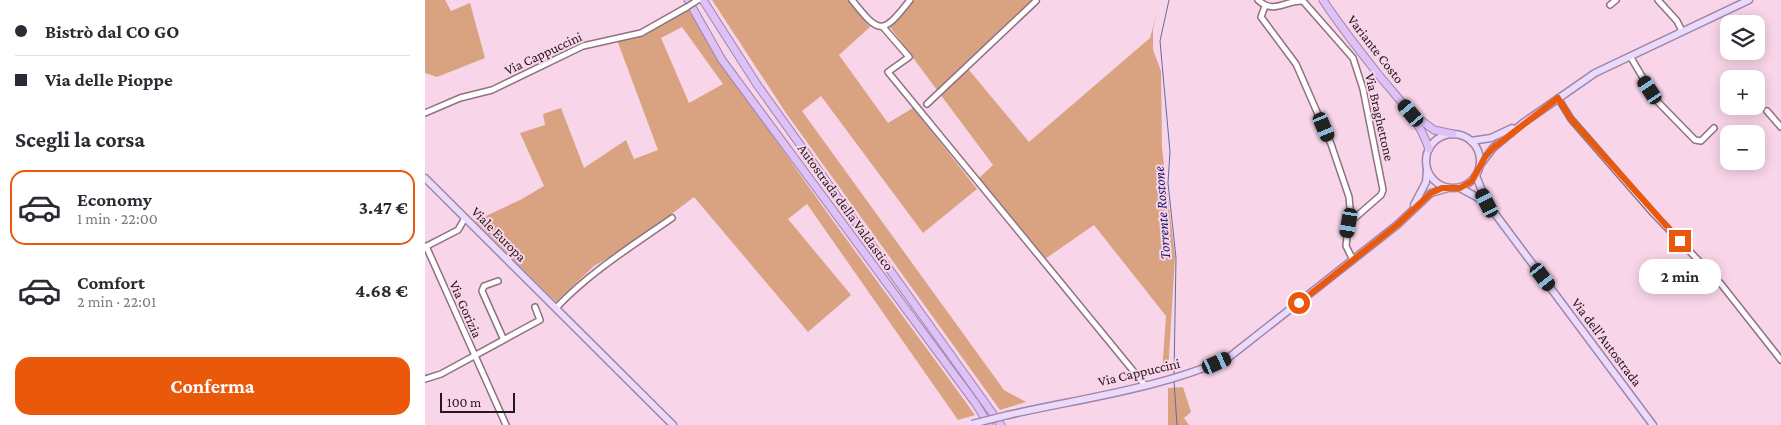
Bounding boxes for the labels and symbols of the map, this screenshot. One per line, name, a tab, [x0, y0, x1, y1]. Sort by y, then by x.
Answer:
street label: Variante Costo	[1344, 12, 1408, 86]
street label: Via Cappuccini	[502, 28, 585, 78]
street label: Via Braghettone	[1362, 72, 1398, 162]
car	[1635, 73, 1664, 107]
car	[1395, 97, 1426, 129]
car	[1311, 110, 1336, 144]
street label: Autostrada della Valdastico	[795, 141, 897, 273]
water label: Torrente Rostone	[1151, 165, 1173, 260]
car	[1473, 186, 1500, 220]
street label: Viale Europa	[468, 203, 530, 265]
car	[1339, 207, 1358, 239]
route end	[1669, 230, 1691, 252]
callout: 2 min	[1639, 258, 1721, 294]
car	[1527, 261, 1558, 293]
street label: Via Gorizia	[446, 278, 486, 341]
route start	[1288, 292, 1310, 314]
street label: Via dell'Autostrada	[1569, 295, 1646, 390]
car	[1200, 350, 1233, 376]
street label: Via Cappuccini	[1096, 355, 1182, 389]
scale bar	[440, 390, 515, 413]

